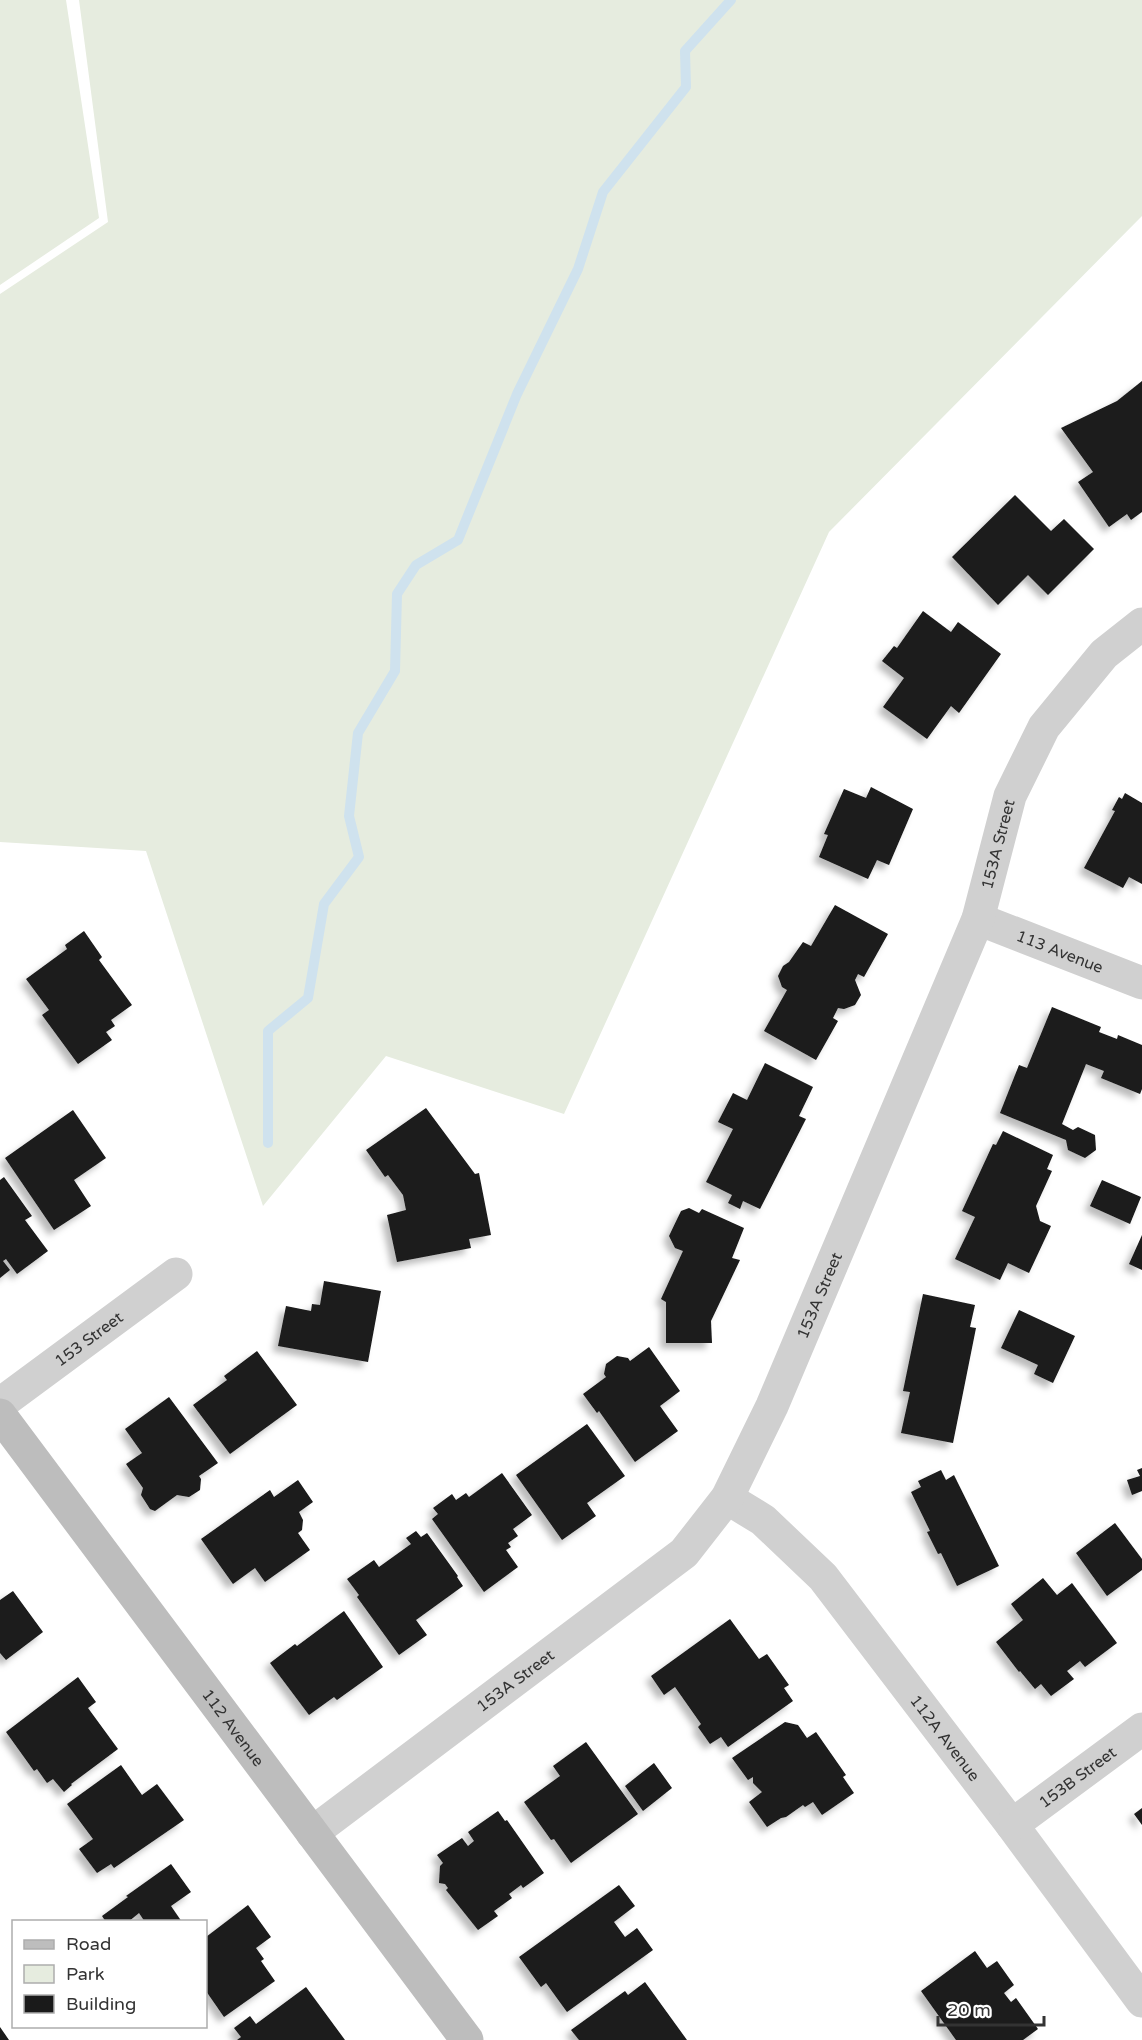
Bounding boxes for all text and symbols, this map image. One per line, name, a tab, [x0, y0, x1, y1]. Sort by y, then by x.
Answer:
street label: 153A Street	[977, 797, 1020, 891]
street label: 113 Avenue	[1013, 926, 1106, 978]
street label: 153A Street	[793, 1249, 847, 1342]
street label: 153 Street	[51, 1308, 127, 1371]
street label: 153A Street	[473, 1645, 558, 1717]
street label: 112 Avenue	[197, 1685, 268, 1771]
street label: 112A Avenue	[905, 1691, 984, 1786]
street label: 153B Street	[1035, 1743, 1120, 1813]
legend	[12, 1920, 207, 2028]
text: Road	[66, 1933, 111, 1955]
text: Park	[66, 1963, 105, 1985]
scale bar	[938, 1989, 1044, 2027]
text: Building	[66, 1993, 136, 2015]
text: 20 m	[947, 1999, 991, 2021]

